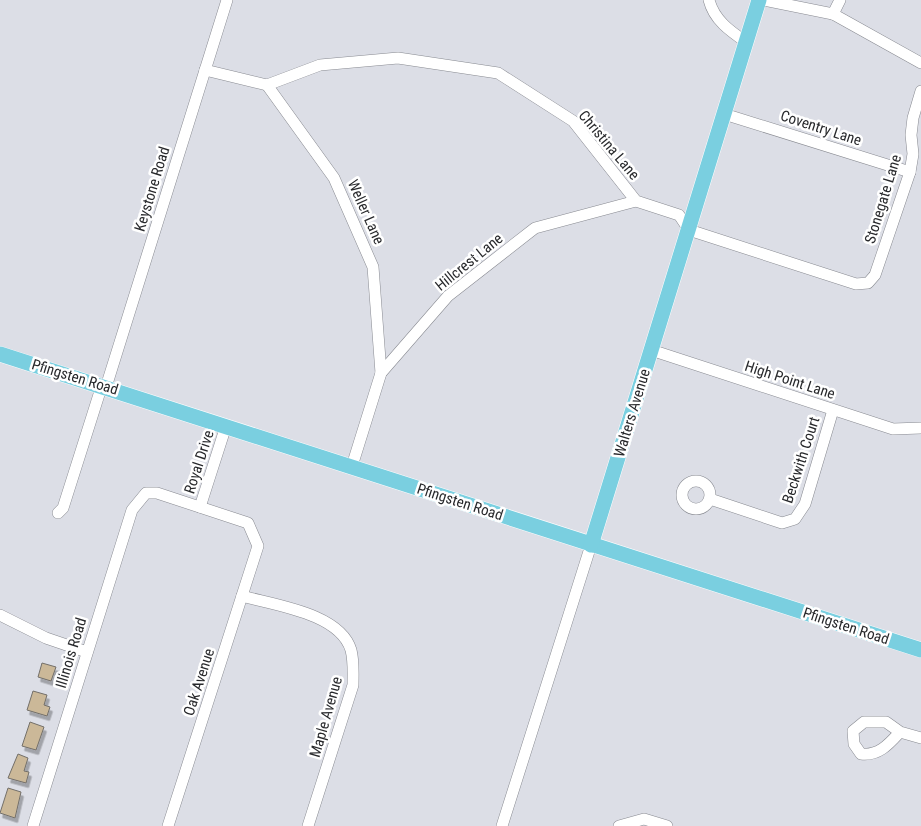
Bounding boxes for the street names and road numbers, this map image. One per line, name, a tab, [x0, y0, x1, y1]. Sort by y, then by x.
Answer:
street label: Coventry Lane	[778, 106, 864, 150]
street label: Christina Lane	[575, 107, 643, 183]
street label: Keystone Road	[131, 144, 173, 234]
street label: Stonegate Lane	[861, 152, 905, 246]
street label: Weller Lane	[344, 177, 388, 247]
street label: Hillcrest Lane	[432, 229, 506, 295]
street label: Pfingsten Road	[30, 355, 120, 399]
street label: High Point Lane	[743, 357, 837, 403]
street label: Walters Avenue	[610, 367, 654, 459]
street label: Beckwith Court	[779, 414, 823, 506]
street label: Royal Drive	[180, 428, 218, 496]
street label: Pfingsten Road	[415, 480, 505, 524]
street label: Pfingsten Road	[801, 604, 891, 648]
street label: Illinois Road	[52, 616, 90, 690]
street label: Oak Avenue	[180, 646, 218, 718]
street label: Maple Avenue	[306, 675, 346, 759]

